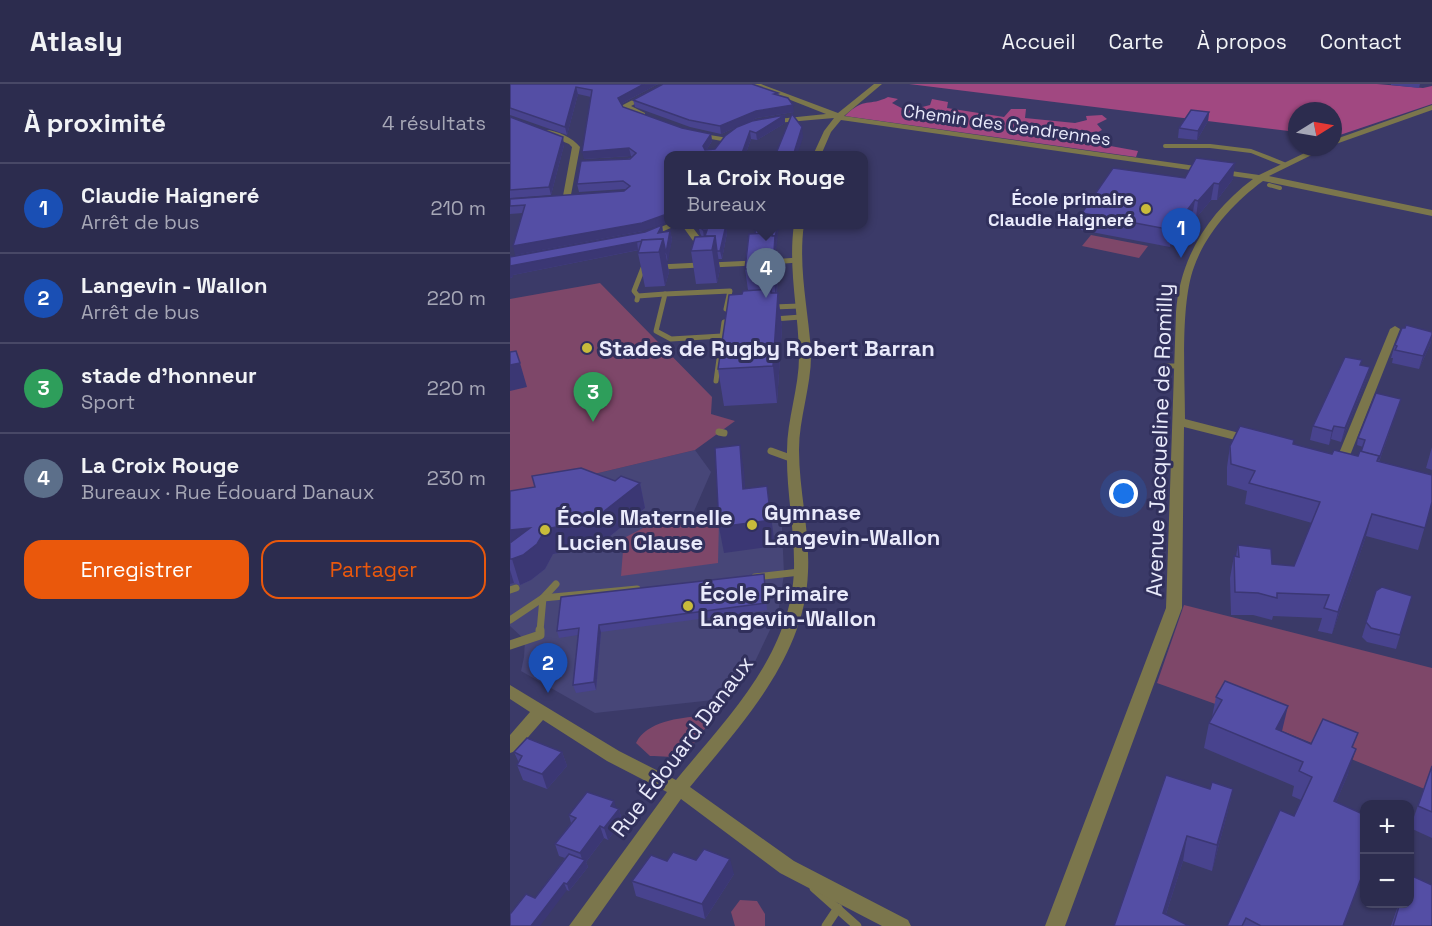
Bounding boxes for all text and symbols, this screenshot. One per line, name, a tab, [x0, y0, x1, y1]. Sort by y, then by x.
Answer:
text: Atlasly	[30, 23, 123, 59]
text: Accueil	[1002, 28, 1076, 55]
text: Carte	[1109, 28, 1164, 55]
text: À propos	[1197, 28, 1287, 55]
text: Contact	[1320, 28, 1402, 55]
street label: Chemin des Cendrennes	[902, 99, 1112, 150]
north arrow	[1288, 102, 1342, 156]
text: À proximité	[24, 106, 166, 140]
text: 4 résultats	[382, 110, 486, 136]
popup	[664, 151, 868, 229]
text: La Croix Rouge	[687, 163, 845, 191]
text: Claudie Haigneré	[81, 181, 259, 209]
place label: École primaire Claudie Haigneré	[988, 187, 1134, 231]
text: Bureaux	[687, 191, 767, 217]
text: 1	[39, 195, 48, 221]
text: 210 m	[430, 195, 486, 221]
marker: École primaire Claudie Haigneré	[1139, 202, 1153, 216]
pin: 1	[1162, 208, 1200, 258]
text: Arrêt de bus	[81, 209, 200, 235]
pin: 4	[746, 248, 786, 298]
text: Langevin - Wallon	[81, 271, 268, 299]
street label: Avenue Jacqueline de Romilly	[1140, 283, 1178, 597]
text: 2	[38, 285, 49, 311]
text: 220 m	[427, 285, 486, 311]
text: Arrêt de bus	[81, 299, 200, 325]
place label: Stades de Rugby Robert Barran	[599, 334, 935, 362]
marker: Stades de Rugby Robert Barran	[580, 341, 594, 355]
text: stade d'honneur	[81, 361, 257, 389]
pin: 3	[574, 372, 613, 422]
text: 3	[37, 375, 50, 401]
text: 220 m	[427, 375, 486, 401]
text: Sport	[81, 389, 135, 415]
text: La Croix Rouge	[81, 451, 239, 479]
text: 4	[37, 465, 50, 491]
text: 230 m	[427, 465, 486, 491]
text: Bureaux · Rue Édouard Danaux	[81, 479, 375, 505]
your location	[1109, 479, 1138, 508]
place label: Gymnase Langevin-Wallon	[764, 498, 940, 551]
place label: École Maternelle Lucien Clause	[557, 503, 733, 556]
marker: Gymnase Langevin-Wallon	[745, 518, 759, 532]
marker: École Maternelle Lucien Clause	[538, 523, 552, 537]
button: Enregistrer	[24, 540, 249, 599]
button: Partager	[261, 540, 486, 599]
place label: École Primaire Langevin-Wallon	[700, 579, 876, 632]
marker: École Primaire Langevin-Wallon	[681, 599, 695, 613]
pin: 2	[528, 644, 567, 693]
street label: Rue Édouard Danaux	[605, 650, 759, 842]
map controls	[1360, 800, 1414, 908]
button: +	[1360, 800, 1414, 854]
button: −	[1360, 854, 1414, 908]

